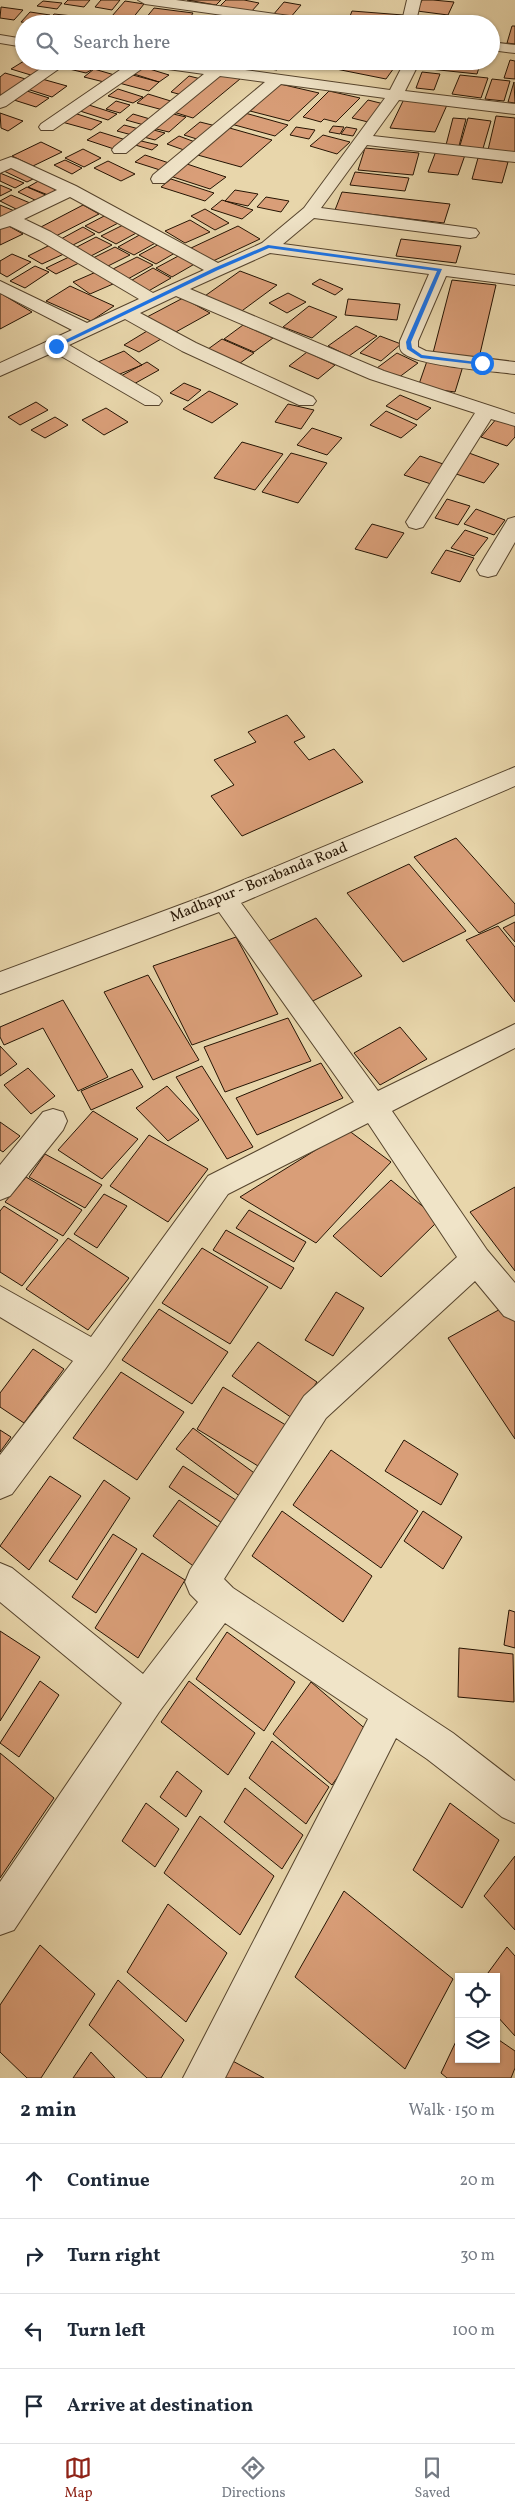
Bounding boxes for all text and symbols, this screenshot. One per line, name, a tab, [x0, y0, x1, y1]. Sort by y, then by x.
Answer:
search box	[15, 15, 500, 70]
icon: search	[33, 29, 61, 57]
text: Search here	[73, 30, 170, 56]
route end	[45, 335, 68, 358]
route start	[471, 352, 494, 375]
street label: Madhapur - Borabanda Road	[167, 838, 351, 928]
map controls	[455, 1973, 500, 2063]
button: locate	[455, 1973, 500, 2018]
button: layers	[455, 2018, 500, 2063]
text: 2 min	[20, 2096, 77, 2125]
text: Walk · 150 m	[409, 2100, 495, 2122]
icon: ahead	[20, 2167, 48, 2195]
text: Continue	[67, 2168, 150, 2194]
text: 20 m	[460, 2170, 495, 2192]
icon: right	[20, 2242, 48, 2270]
text: Turn right	[67, 2243, 160, 2269]
text: 30 m	[460, 2245, 495, 2267]
icon: left	[20, 2317, 48, 2345]
text: Turn left	[67, 2318, 146, 2344]
text: 100 m	[452, 2320, 495, 2342]
icon: arrive	[20, 2392, 48, 2420]
text: Arrive at destination	[67, 2393, 253, 2419]
tab: Map	[64, 2454, 92, 2503]
tab: Directions	[221, 2454, 286, 2503]
tab: Saved	[414, 2454, 451, 2503]

